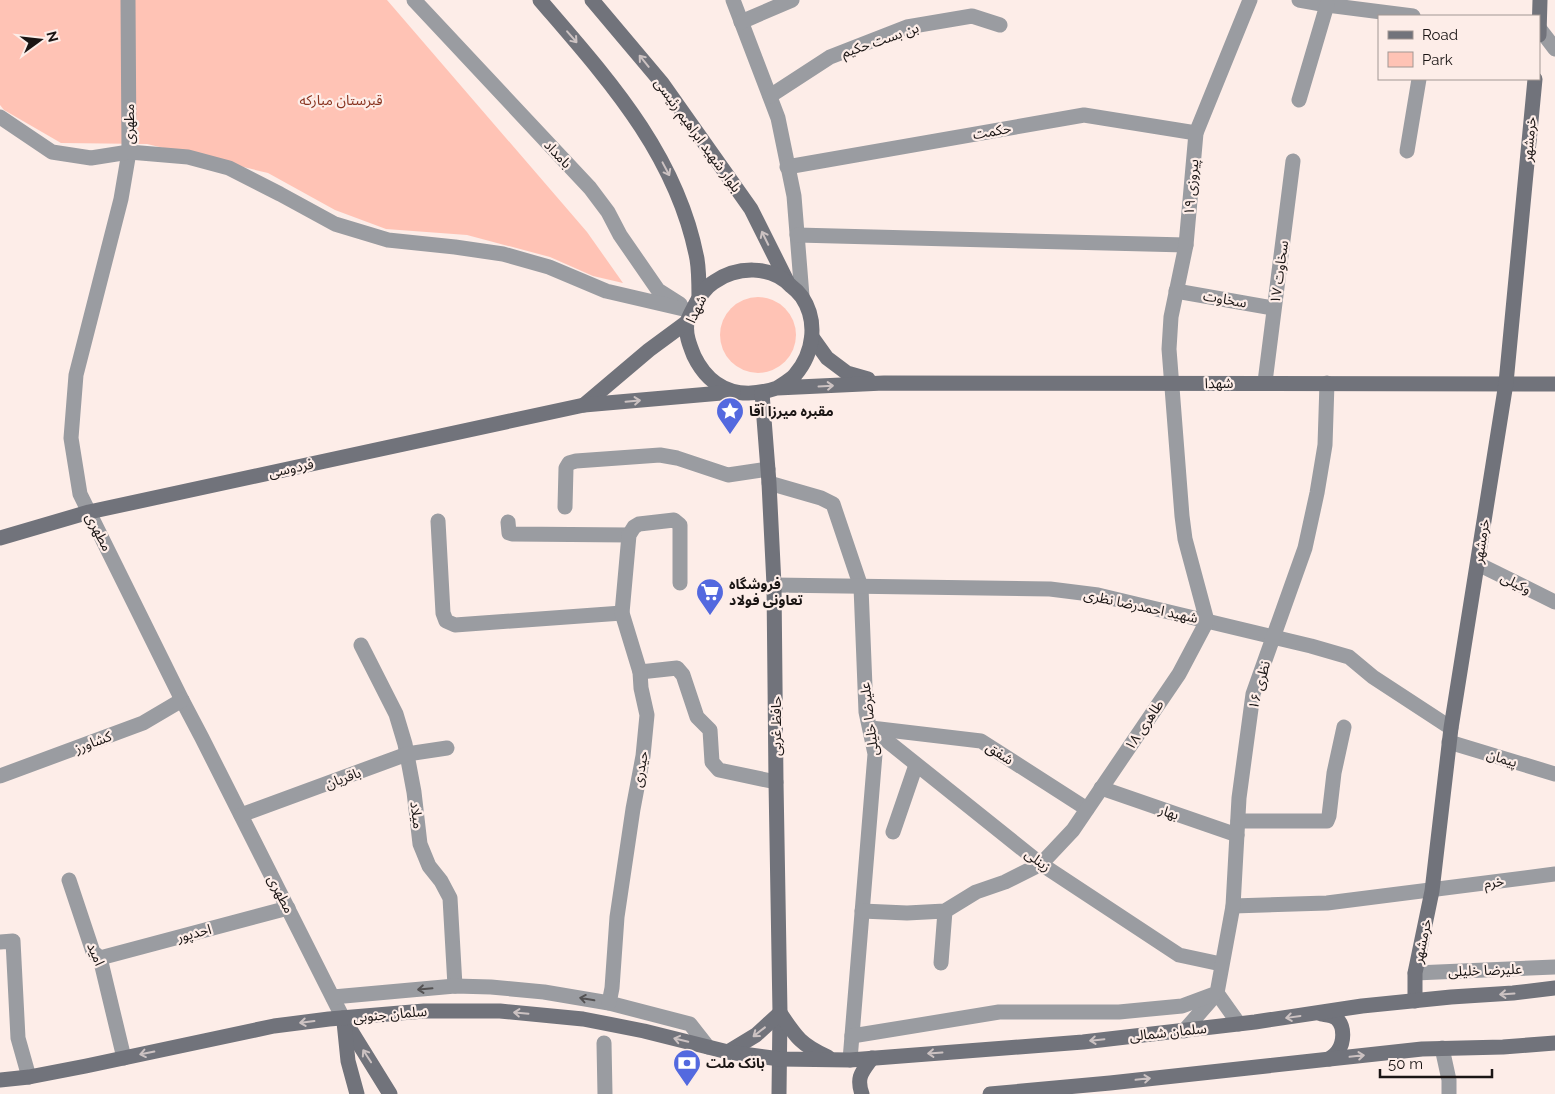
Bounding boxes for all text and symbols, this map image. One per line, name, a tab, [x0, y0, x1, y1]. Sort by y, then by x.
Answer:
north arrow	[15, 15, 65, 65]
legend	[1378, 15, 1540, 80]
street label: بن بست حکیم	[839, 19, 922, 64]
text: Road	[1422, 26, 1458, 44]
text: N	[43, 29, 62, 44]
one-way arrow	[566, 30, 577, 43]
text: Park	[1422, 51, 1453, 69]
one-way arrow	[639, 55, 650, 68]
street label: بلوار شهید ابراهیم رئیسی	[649, 75, 745, 197]
park label: قبرستان مبارکه	[300, 92, 383, 109]
street label: مطهری	[121, 104, 138, 144]
street label: خرمشهر	[1519, 116, 1540, 163]
street label: حکمت	[972, 120, 1012, 142]
street label: بامداد	[541, 137, 575, 172]
street label: پیروزی ۱۹	[1181, 158, 1204, 216]
one-way arrow	[661, 161, 671, 176]
one-way arrow	[760, 231, 770, 246]
street label: سخاوت ۱۷	[1267, 239, 1292, 305]
street label: سخاوت	[1202, 287, 1248, 312]
street label: شهدا	[682, 293, 710, 326]
street label: شهدا	[1204, 375, 1234, 392]
one-way arrow	[817, 381, 833, 390]
one-way arrow	[624, 396, 640, 405]
place icon: مقبره میرزا آقا	[715, 396, 745, 435]
place label: مقبره میرزا آقا	[749, 403, 834, 420]
street label: فردوسی	[267, 455, 315, 482]
street label: مطهری	[82, 510, 115, 554]
street label: خرمشهر	[1469, 517, 1493, 566]
street label: وکیلی	[1498, 569, 1534, 598]
place label: فروشگاه تعاونی فولاد	[729, 576, 803, 608]
supermarket icon: فروشگاه تعاونی فولاد	[695, 577, 725, 616]
street label: شهید احمدرضا نظری	[1082, 586, 1200, 627]
street label: نظری ۱۶	[1245, 659, 1274, 711]
street label: علیرضا خلیلی	[857, 681, 882, 757]
street label: حافظ غربی	[768, 696, 785, 756]
street label: طاهری ۱۸	[1121, 697, 1168, 754]
street label: کشاورز	[71, 728, 114, 758]
street label: شفق	[982, 738, 1017, 769]
street label: پیمان	[1484, 746, 1519, 772]
street label: حیدری	[629, 750, 652, 789]
street label: باقریان	[323, 764, 364, 793]
street label: میلاد	[407, 800, 427, 830]
street label: بهار	[1156, 801, 1181, 824]
street label: زینلی	[1021, 845, 1054, 876]
street label: مطهری	[264, 872, 297, 916]
street label: خرم	[1483, 873, 1505, 894]
street label: خرمشهر	[1409, 917, 1435, 966]
street label: احدپور	[174, 921, 214, 948]
street label: امید	[84, 940, 108, 968]
street label: علیرضا خلیلی	[1448, 961, 1522, 980]
one-way arrow	[417, 984, 433, 994]
one-way arrow	[1499, 989, 1515, 998]
one-way arrow	[579, 994, 595, 1004]
street label: سلمان جنوبی	[352, 1003, 428, 1026]
one-way arrow	[513, 1008, 529, 1017]
one-way arrow	[1285, 1012, 1301, 1022]
one-way arrow	[299, 1017, 315, 1027]
street label: سلمان شمالی	[1129, 1020, 1208, 1045]
one-way arrow	[752, 1027, 766, 1037]
one-way arrow	[673, 1035, 689, 1045]
one-way arrow	[1089, 1035, 1105, 1045]
scale bar	[1380, 1046, 1492, 1078]
bank icon: بانک ملت	[672, 1048, 702, 1087]
one-way arrow	[927, 1048, 943, 1058]
one-way arrow	[140, 1049, 156, 1058]
one-way arrow	[362, 1049, 372, 1063]
one-way arrow	[1349, 1051, 1365, 1061]
place label: بانک ملت	[706, 1055, 765, 1071]
text: 50 m	[1388, 1055, 1423, 1073]
one-way arrow	[1135, 1074, 1151, 1084]

